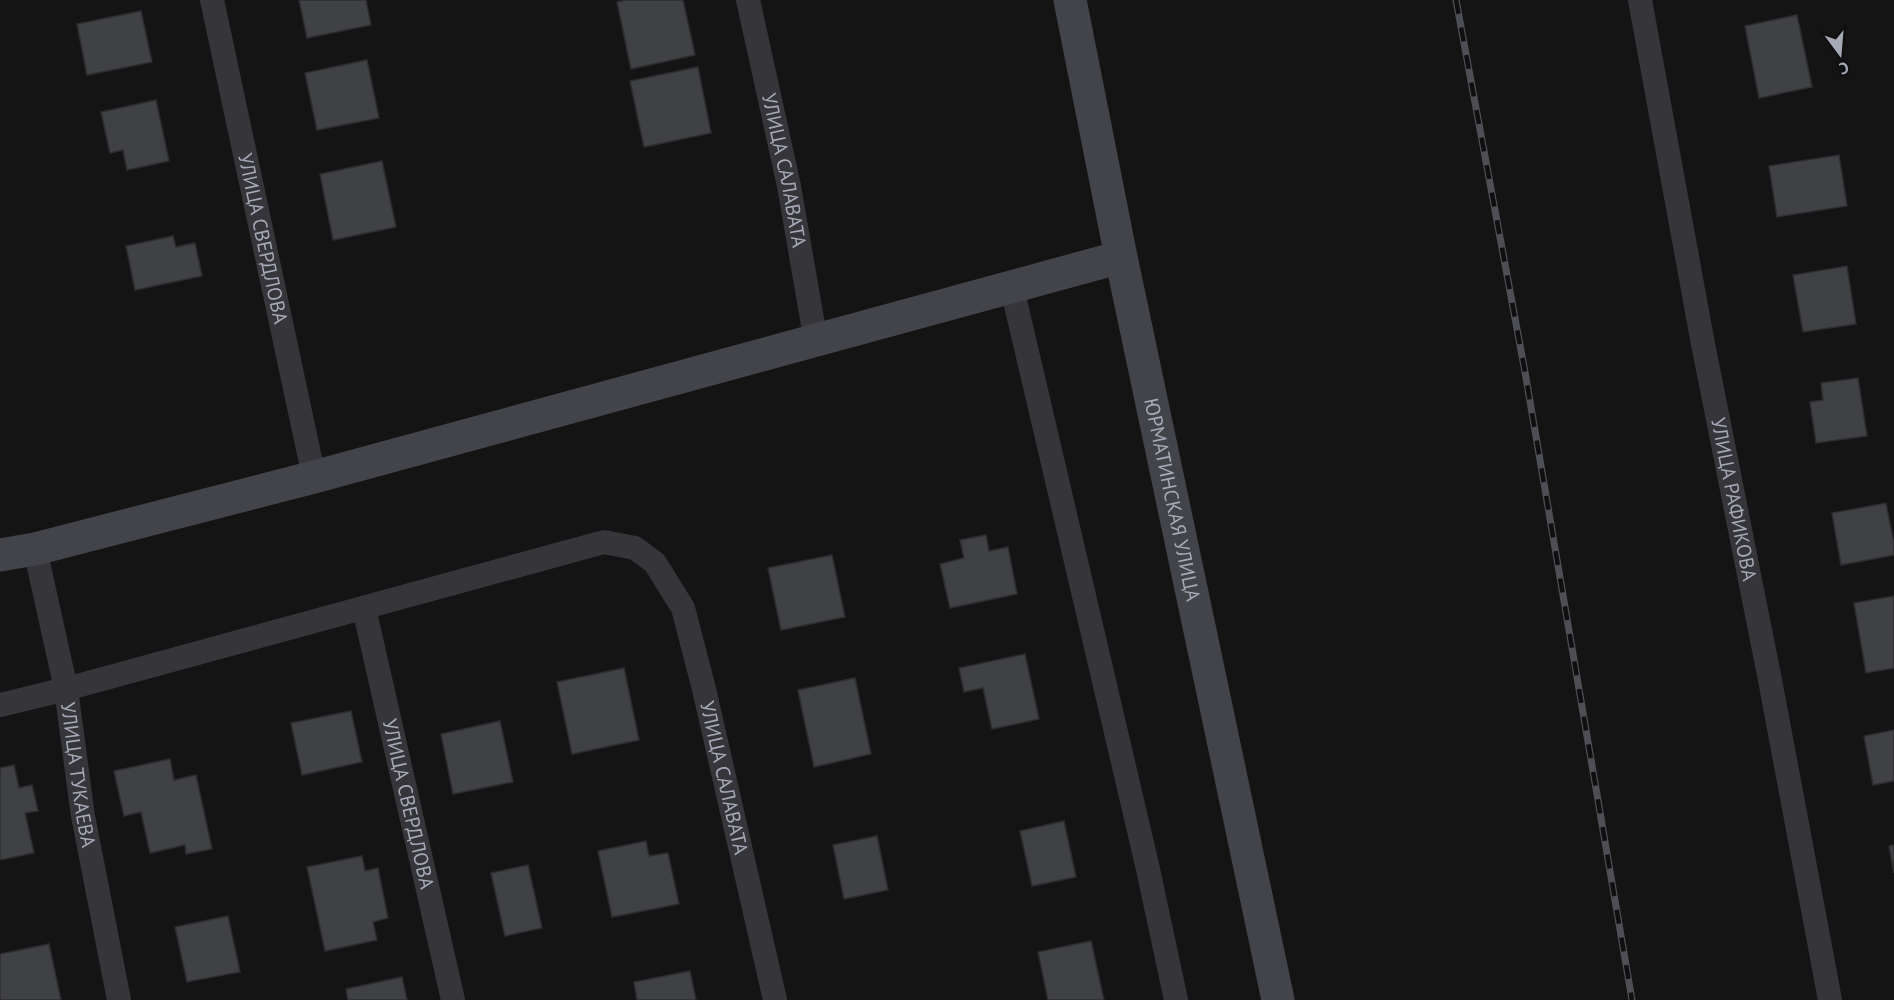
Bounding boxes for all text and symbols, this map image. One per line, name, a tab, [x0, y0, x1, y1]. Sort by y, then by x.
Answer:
north arrow	[1810, 24, 1870, 84]
text: С	[1837, 58, 1851, 79]
street label: УЛИЦА САЛАВАТА	[756, 91, 812, 250]
street label: УЛИЦА СВЕРДЛОВА	[232, 151, 294, 327]
street label: ЮРМАТИНСКАЯ УЛИЦА	[1138, 396, 1206, 604]
street label: УЛИЦА РАФИКОВА	[1705, 415, 1763, 583]
street label: УЛИЦА САЛАВАТА	[694, 699, 754, 857]
street label: УЛИЦА ТУКАЕВА	[55, 701, 102, 850]
street label: УЛИЦА СВЕРДЛОВА	[377, 716, 440, 892]

